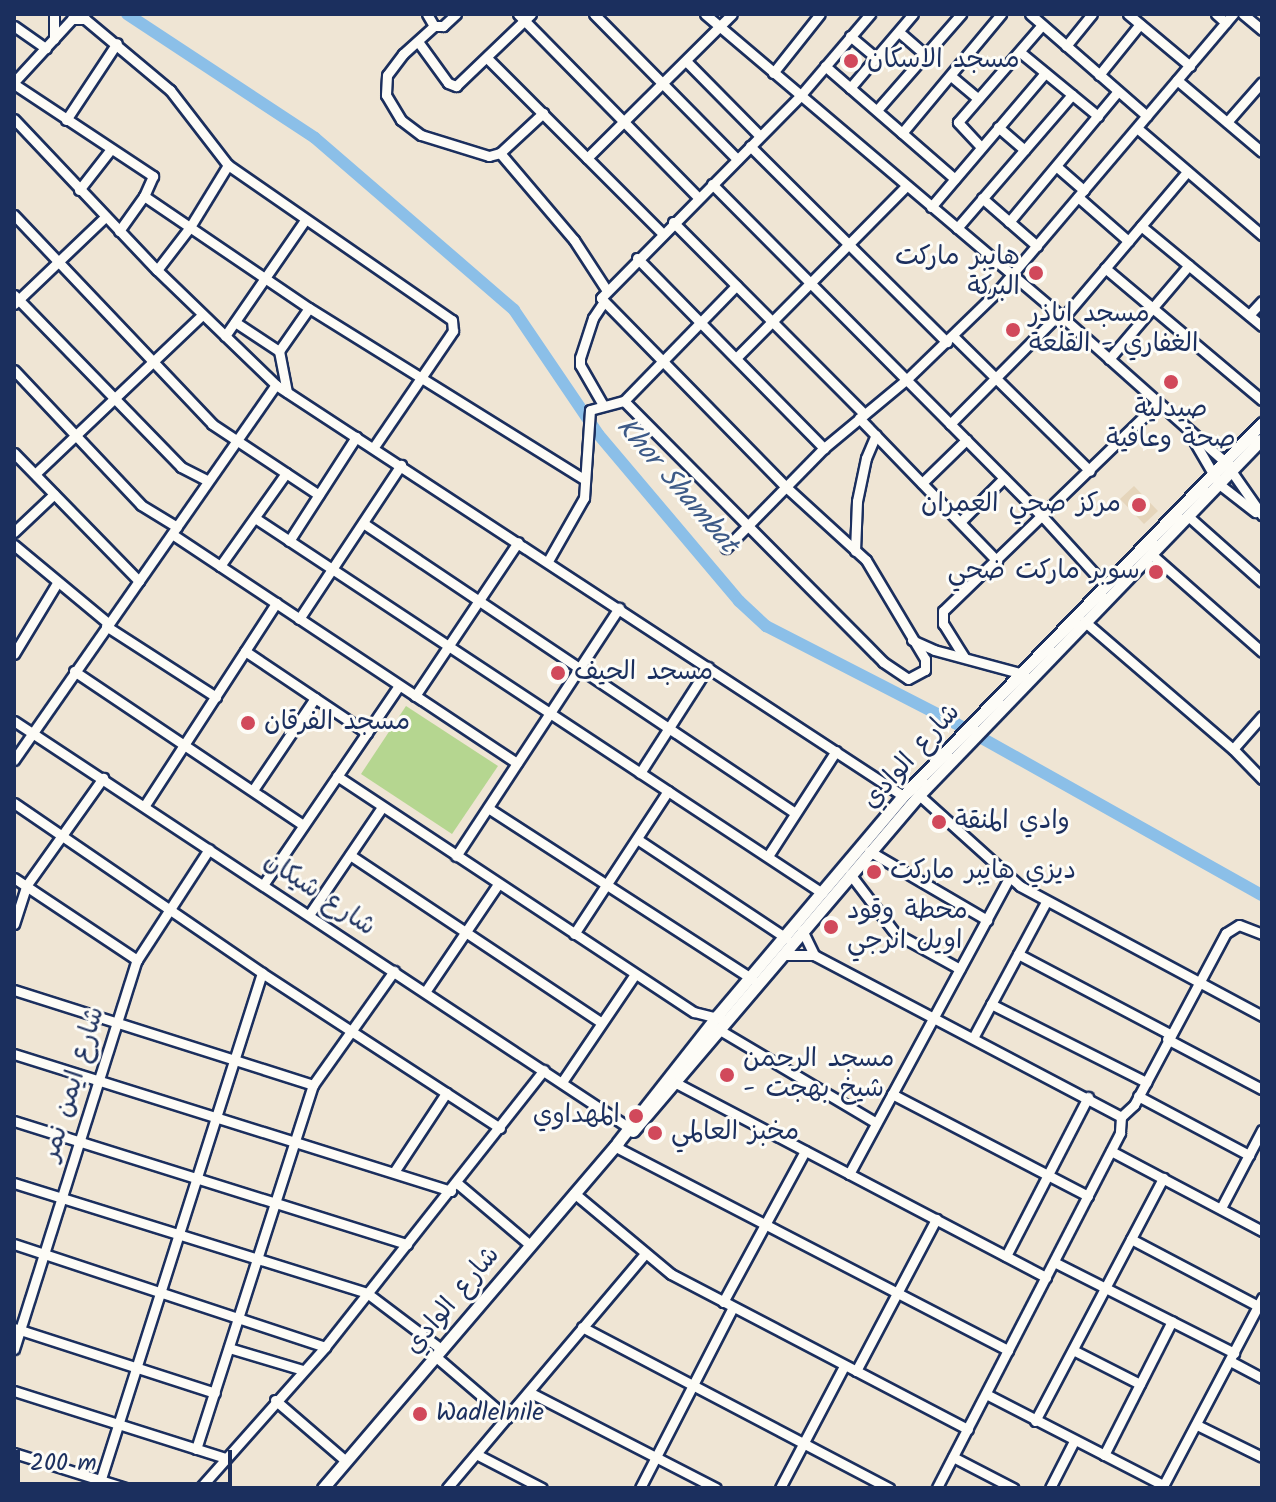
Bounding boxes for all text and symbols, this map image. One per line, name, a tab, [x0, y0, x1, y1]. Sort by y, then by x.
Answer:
place label: مسجد الاسكان	[867, 45, 1020, 77]
marker: مسجد الاسكان	[842, 52, 860, 70]
place label: هايبر ماركت البركة	[895, 242, 1020, 304]
marker: هايبر ماركت البركة	[1027, 264, 1045, 282]
place label: مسجد اباذر الغفاري - القلعة	[1029, 299, 1198, 360]
marker: مسجد اباذر الغفاري - القلعة	[1004, 321, 1022, 339]
marker: صيدلية صحة وعافية	[1162, 373, 1180, 391]
place label: صيدلية صحة وعافية	[1106, 394, 1236, 456]
water label: Khor Shambat	[608, 411, 744, 561]
place label: مركز صحي العمران	[921, 489, 1121, 521]
marker: مركز صحي العمران	[1128, 494, 1150, 516]
place label: سوبر ماركت ضحي	[948, 556, 1140, 588]
marker: سوبر ماركت ضحي	[1147, 563, 1165, 581]
place label: مسجد الحيف	[574, 657, 713, 689]
marker: مسجد الحيف	[549, 664, 567, 682]
street label: شارع الوادي	[856, 698, 968, 816]
place label: مسجد الفرقان	[264, 707, 410, 739]
marker: مسجد الفرقان	[239, 714, 257, 732]
place label: وادي المنقة	[955, 806, 1070, 838]
marker: وادي المنقة	[930, 813, 948, 831]
street label: شارع شيكان	[257, 846, 381, 944]
place label: ديزي هايبر ماركت	[890, 856, 1076, 888]
marker: ديزي هايبر ماركت	[865, 863, 883, 881]
place label: محطة وقود اويل انرجي	[847, 896, 968, 958]
marker: محطة وقود اويل انرجي	[822, 918, 840, 936]
street label: شارع ايمن نمر	[36, 1003, 112, 1165]
place label: مسجد الرحمن - شيخ بهجت	[743, 1044, 894, 1106]
marker: مسجد الرحمن - شيخ بهجت	[718, 1066, 736, 1084]
place label: المهداوي	[533, 1100, 620, 1132]
marker: المهداوي	[627, 1107, 645, 1125]
place label: مخبز العالمي	[671, 1117, 799, 1149]
marker: مخبز العالمي	[646, 1124, 664, 1142]
street label: شارع الوادي	[399, 1241, 507, 1361]
place label: Wadlelnile	[436, 1398, 544, 1430]
marker: Wadlelnile	[411, 1405, 429, 1423]
scale bar	[20, 1434, 236, 1484]
text: 200 m	[30, 1444, 97, 1483]

